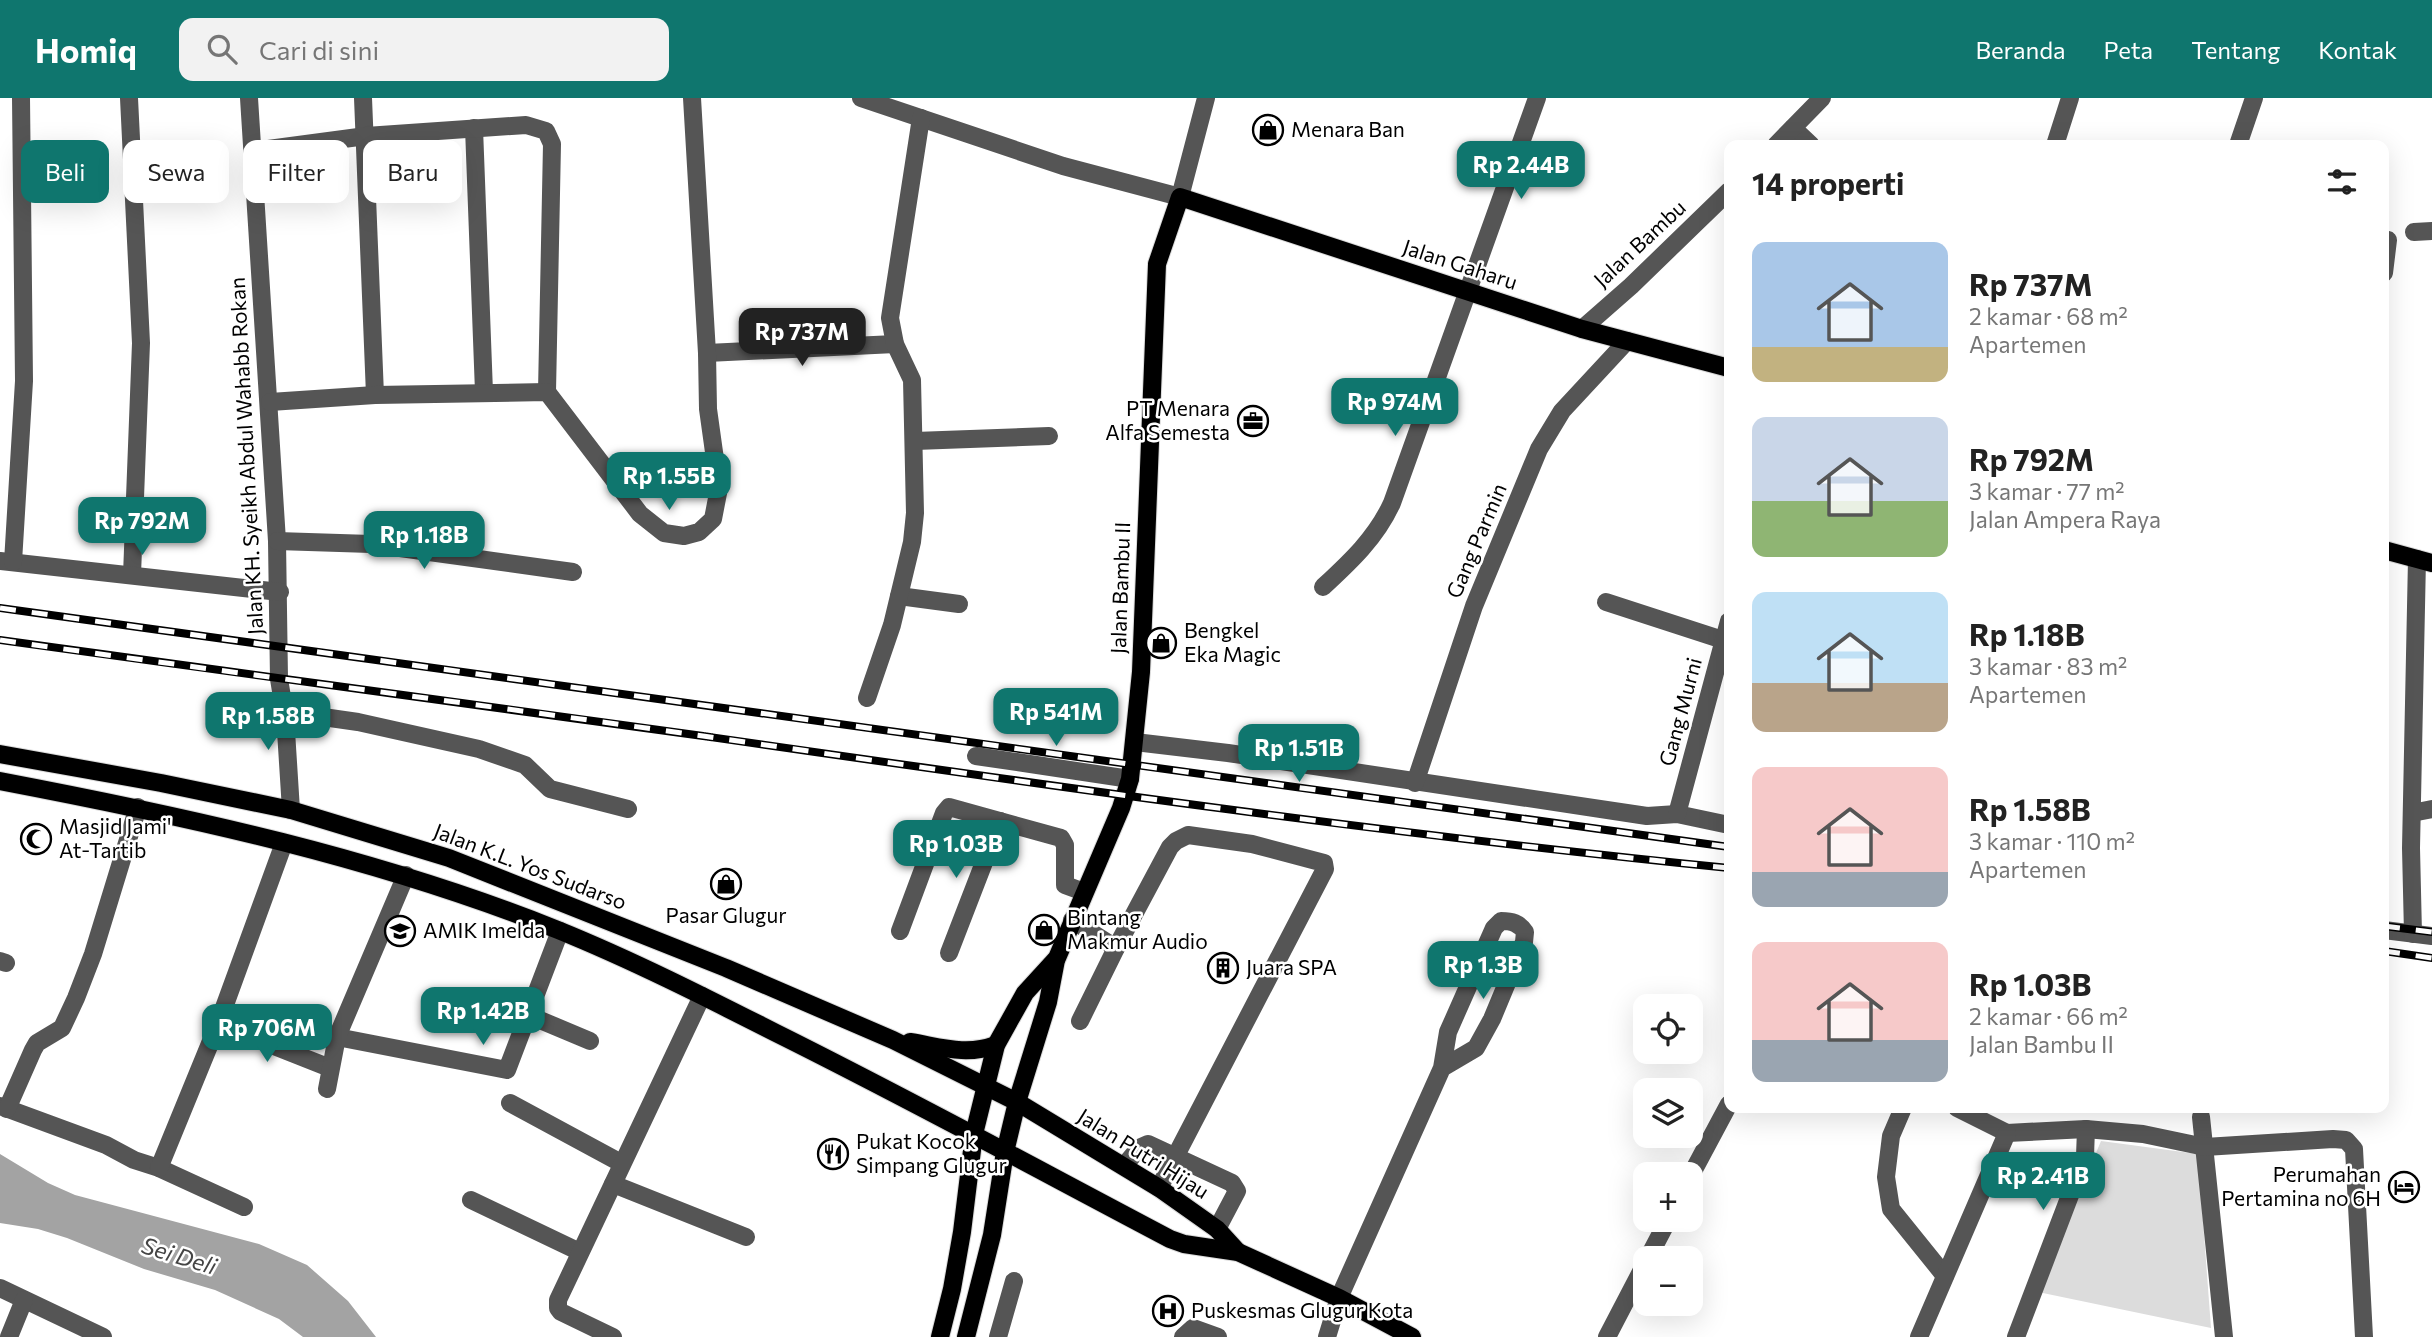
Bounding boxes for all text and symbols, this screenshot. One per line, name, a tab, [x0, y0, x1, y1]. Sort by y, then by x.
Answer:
search box	[179, 18, 669, 81]
text: Homiq	[35, 29, 137, 70]
icon: search	[203, 30, 241, 68]
text: Cari di sini	[259, 34, 379, 65]
text: Beranda	[1975, 35, 2066, 64]
text: Peta	[2104, 35, 2153, 64]
text: Tentang	[2191, 35, 2280, 64]
text: Kontak	[2318, 35, 2397, 64]
shop icon: Menara Ban	[1251, 113, 1285, 147]
place label: Menara Ban	[1291, 116, 1405, 141]
chip: Beli	[21, 140, 109, 203]
chip: Sewa	[123, 140, 229, 203]
chip: Filter	[243, 140, 349, 203]
chip: Baru	[363, 140, 462, 203]
pin: Rp 2.44B	[1449, 141, 1593, 201]
text: Rp 2.44B	[1473, 150, 1569, 178]
icon: filters	[2323, 163, 2361, 201]
text: 14 properti	[1752, 164, 1904, 201]
street label: Jalan Bambu	[1588, 194, 1690, 292]
street label: Jalan Gaharu	[1400, 233, 1521, 294]
text: Rp 737M	[1969, 265, 2092, 302]
icon: home	[1808, 270, 1892, 354]
street label: Jalan KH. Syeikh Abdul Wahabb Rokan	[224, 277, 267, 636]
text: 2 kamar · 68 m²	[1969, 302, 2128, 330]
pin: Rp 737M	[737, 308, 867, 368]
text: Rp 737M	[755, 317, 849, 345]
text: Apartemen	[1969, 330, 2086, 358]
pin: Rp 974M	[1330, 378, 1460, 438]
text: Rp 974M	[1347, 387, 1443, 415]
place label: PT Menara Alfa Semesta	[1105, 395, 1230, 444]
office icon: PT Menara Alfa Semesta	[1236, 404, 1270, 438]
text: Rp 792M	[1969, 440, 2094, 477]
icon: home	[1808, 445, 1892, 529]
pin: Rp 1.55B	[597, 452, 741, 512]
text: Rp 1.55B	[623, 461, 715, 489]
text: 3 kamar · 77 m²	[1969, 477, 2125, 505]
street label: Gang Parmin	[1440, 479, 1511, 602]
pin: Rp 792M	[77, 498, 207, 557]
text: Jalan Ampera Raya	[1969, 505, 2161, 533]
text: Rp 792M	[94, 506, 190, 534]
pin: Rp 1.18B	[352, 512, 496, 571]
text: Rp 1.18B	[380, 520, 468, 548]
street label: Jalan Bambu II	[1105, 521, 1134, 654]
text: Rp 1.18B	[1969, 615, 2085, 652]
place label: Bengkel Eka Magic	[1184, 617, 1281, 666]
icon: home	[1808, 620, 1892, 704]
shop icon: Bengkel Eka Magic	[1144, 626, 1178, 660]
text: 3 kamar · 83 m²	[1969, 652, 2127, 680]
street label: Gang Murni	[1653, 655, 1706, 769]
text: Apartemen	[1969, 680, 2086, 708]
pin: Rp 541M	[991, 688, 1121, 748]
pin: Rp 1.58B	[196, 692, 340, 752]
text: Rp 541M	[1009, 697, 1103, 725]
text: Rp 1.58B	[221, 701, 315, 729]
pin: Rp 1.51B	[1227, 724, 1371, 784]
text: Rp 1.51B	[1254, 733, 1344, 761]
text: Rp 1.58B	[1969, 790, 2091, 827]
icon: home	[1808, 795, 1892, 879]
place label: Masjid Jami' At-Tartib	[59, 813, 171, 862]
street label: Jalan K.L. Yos Sudarso	[431, 817, 630, 914]
pin: Rp 1.03B	[884, 820, 1028, 880]
mosque icon: Masjid Jami' At-Tartib	[19, 822, 53, 856]
text: 3 kamar · 110 m²	[1969, 827, 2135, 855]
text: Rp 1.03B	[909, 829, 1003, 857]
text: Apartemen	[1969, 855, 2086, 883]
shop icon: Pasar Glugur	[709, 867, 743, 901]
place label: Pasar Glugur	[665, 902, 787, 927]
place label: Bintang Makmur Audio	[1067, 904, 1208, 953]
shop icon: Bintang Makmur Audio	[1027, 913, 1061, 947]
school or university icon: AMIK Imelda	[383, 914, 417, 948]
place label: AMIK Imelda	[423, 917, 545, 942]
pin: Rp 1.3B	[1418, 942, 1548, 1001]
text: Rp 1.3B	[1443, 950, 1523, 978]
building icon: Juara SPA	[1206, 951, 1240, 985]
place label: Juara SPA	[1246, 954, 1337, 979]
text: Rp 1.03B	[1969, 965, 2091, 1002]
icon: home	[1808, 970, 1892, 1054]
pin: Rp 1.42B	[411, 988, 555, 1047]
map controls	[1633, 994, 1703, 1316]
button: locate	[1633, 994, 1703, 1064]
text: Rp 1.42B	[437, 996, 529, 1024]
text: 2 kamar · 66 m²	[1969, 1002, 2128, 1030]
pin: Rp 706M	[202, 1004, 332, 1064]
text: Rp 706M	[218, 1013, 316, 1041]
text: Jalan Bambu II	[1969, 1030, 2114, 1058]
button: layers	[1633, 1078, 1703, 1148]
street label: Jalan Putri Hijau	[1074, 1102, 1214, 1203]
place label: Pukat Kocok Simpang Glugur	[856, 1128, 1007, 1177]
restaurant icon: Pukat Kocok Simpang Glugur	[816, 1137, 850, 1171]
pin: Rp 2.41B	[1971, 1152, 2115, 1212]
text: Rp 2.41B	[1997, 1161, 2089, 1189]
place label: Perumahan Pertamina no 6H	[2221, 1161, 2381, 1210]
button: +	[1633, 1162, 1703, 1232]
hotel icon: Perumahan Pertamina no 6H	[2387, 1170, 2421, 1204]
water label: Sei Deli	[138, 1230, 221, 1280]
button: −	[1633, 1246, 1703, 1316]
hospital icon: Puskesmas Glugur Kota	[1151, 1294, 1185, 1328]
place label: Puskesmas Glugur Kota	[1191, 1297, 1413, 1322]

